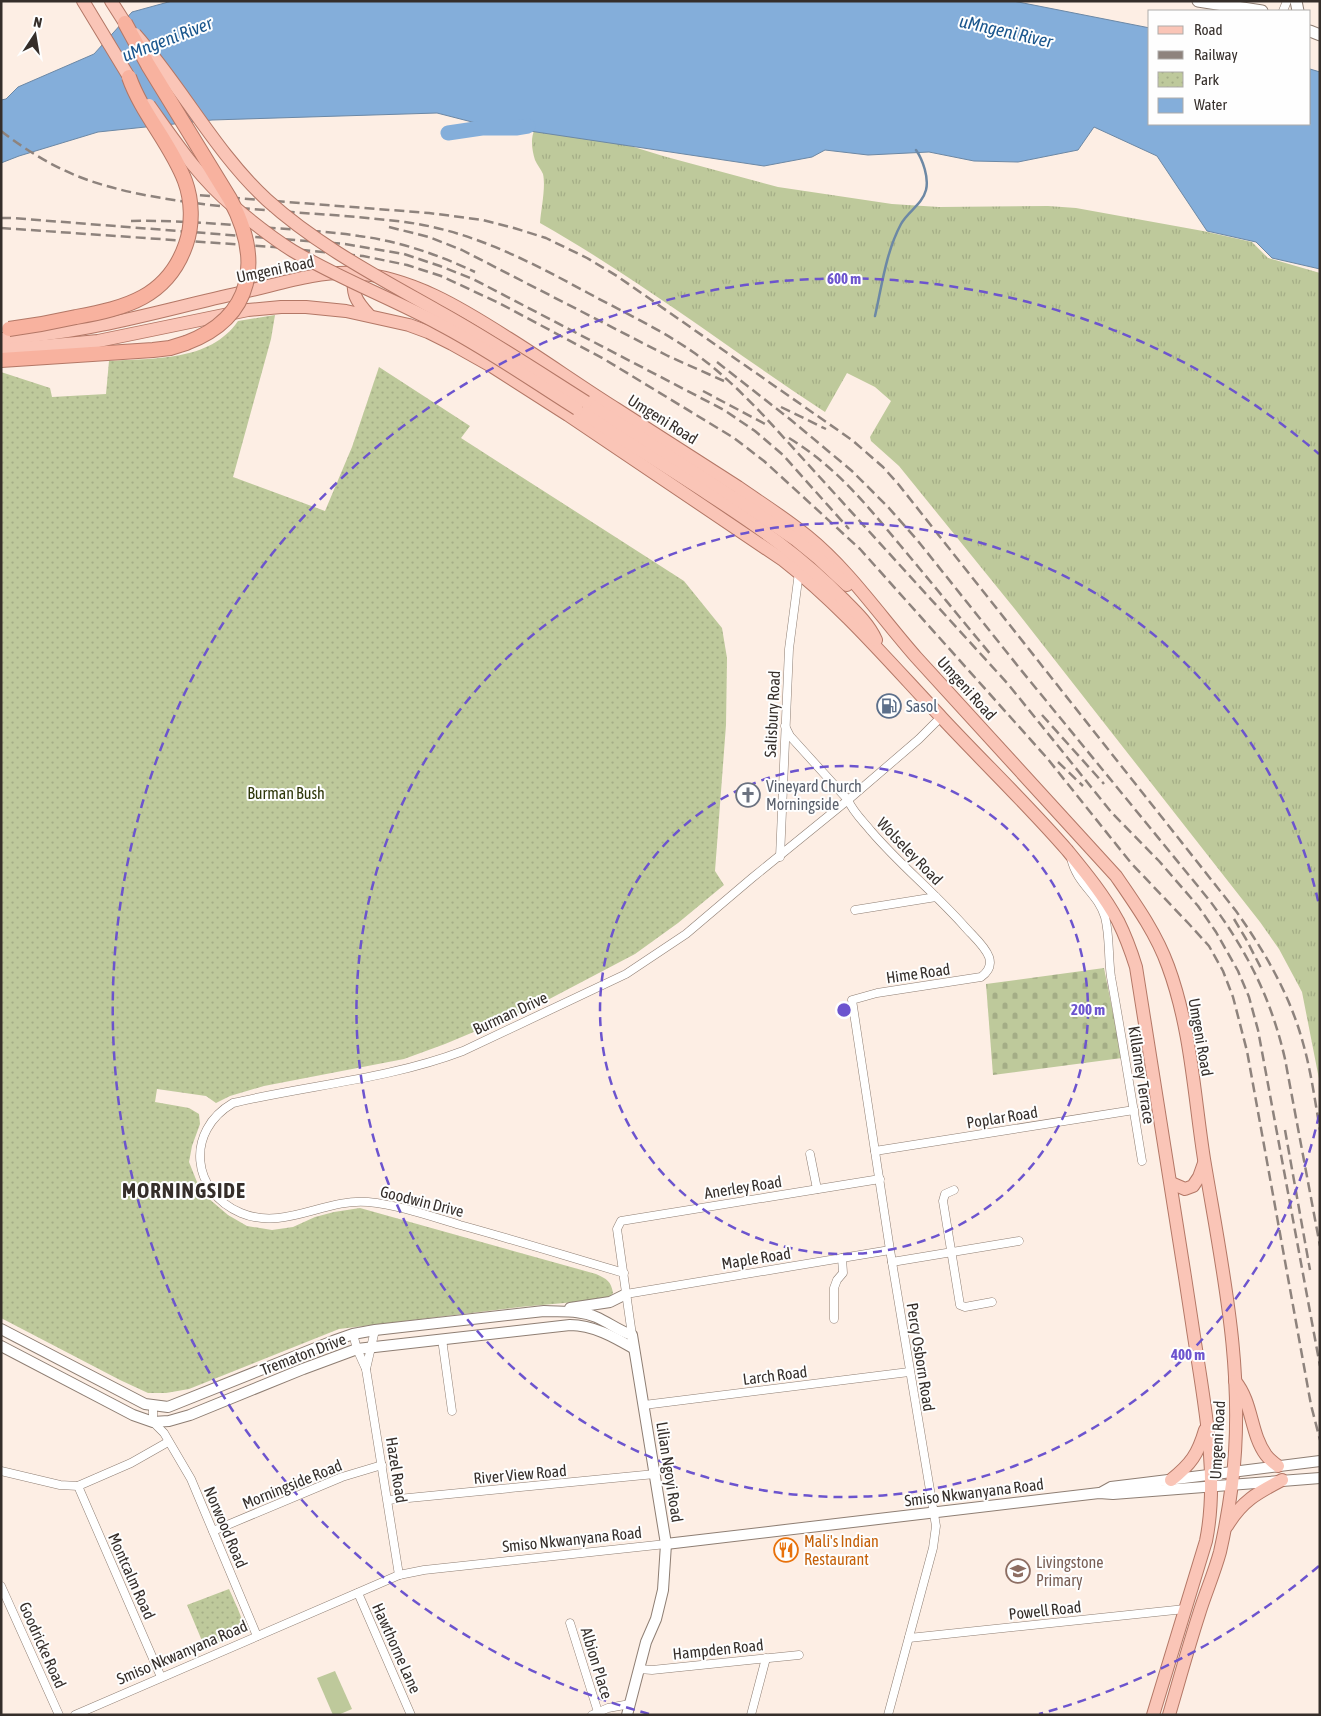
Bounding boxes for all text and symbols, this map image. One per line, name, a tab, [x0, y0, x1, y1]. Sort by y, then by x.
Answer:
north arrow	[10, 10, 60, 60]
water label: uMngeni River	[957, 10, 1055, 52]
legend	[1148, 10, 1311, 125]
water label: uMngeni River	[119, 12, 216, 66]
text: N	[32, 14, 43, 31]
text: Road	[1194, 21, 1223, 38]
text: Railway	[1194, 46, 1238, 63]
text: Park	[1194, 71, 1219, 88]
text: Water	[1194, 96, 1227, 113]
street label: Umgeni Road	[235, 252, 316, 287]
text: 600 m	[827, 270, 861, 287]
street label: Umgeni Road	[624, 390, 701, 448]
street label: Umgeni Road	[933, 653, 1000, 724]
street label: Salisbury Road	[761, 670, 784, 758]
fuel station icon: Sasol	[876, 693, 902, 719]
place label: Sasol	[906, 697, 938, 715]
place label: Vineyard Church Morningside	[766, 777, 862, 814]
church icon: Vineyard Church Morningside	[735, 782, 761, 808]
park label: Burman Bush	[247, 784, 325, 802]
street label: Wolseley Road	[873, 814, 946, 889]
street label: Hime Road	[885, 960, 951, 986]
street label: Burman Drive	[470, 988, 550, 1038]
street label: Umgeni Road	[1184, 997, 1217, 1078]
centre of rings	[835, 1001, 853, 1019]
text: 200 m	[1071, 1001, 1105, 1018]
street label: Killarney Terrace	[1124, 1025, 1159, 1125]
street label: Poplar Road	[965, 1102, 1039, 1133]
street label: Anerley Road	[703, 1172, 783, 1203]
district label: MORNINGSIDE	[122, 1178, 246, 1202]
street label: Goodwin Drive	[378, 1182, 466, 1220]
street label: Maple Road	[720, 1244, 792, 1273]
street label: Percy Osborn Road	[903, 1301, 938, 1413]
street label: Trematon Drive	[258, 1329, 348, 1379]
text: 400 m	[1170, 1346, 1205, 1363]
street label: Larch Road	[742, 1362, 808, 1388]
street label: Umgeni Road	[1206, 1400, 1229, 1480]
street label: Lilian Ngoyi Road	[652, 1420, 687, 1524]
street label: Hazel Road	[383, 1436, 411, 1504]
street label: Morningside Road	[240, 1456, 345, 1513]
street label: River View Road	[473, 1461, 567, 1487]
street label: Smiso Nkwanyana Road	[903, 1475, 1045, 1510]
street label: Norwood Road	[201, 1484, 251, 1570]
street label: Smiso Nkwanyana Road	[501, 1523, 643, 1556]
street label: Montcalm Road	[105, 1530, 159, 1622]
place label: Mali's Indian Restaurant	[804, 1532, 879, 1568]
restaurant icon: Mali's Indian Restaurant	[773, 1537, 799, 1563]
place label: Livingstone Primary	[1036, 1553, 1103, 1590]
school or university icon: Livingstone Primary	[1005, 1558, 1031, 1584]
street label: Powell Road	[1008, 1597, 1082, 1623]
street label: Goodricke Road	[16, 1599, 70, 1691]
street label: Hawthorne Lane	[369, 1600, 425, 1696]
street label: Smiso Nkwanyana Road	[114, 1616, 250, 1689]
street label: Albion Place	[578, 1625, 616, 1701]
street label: Hampden Road	[672, 1635, 764, 1664]

